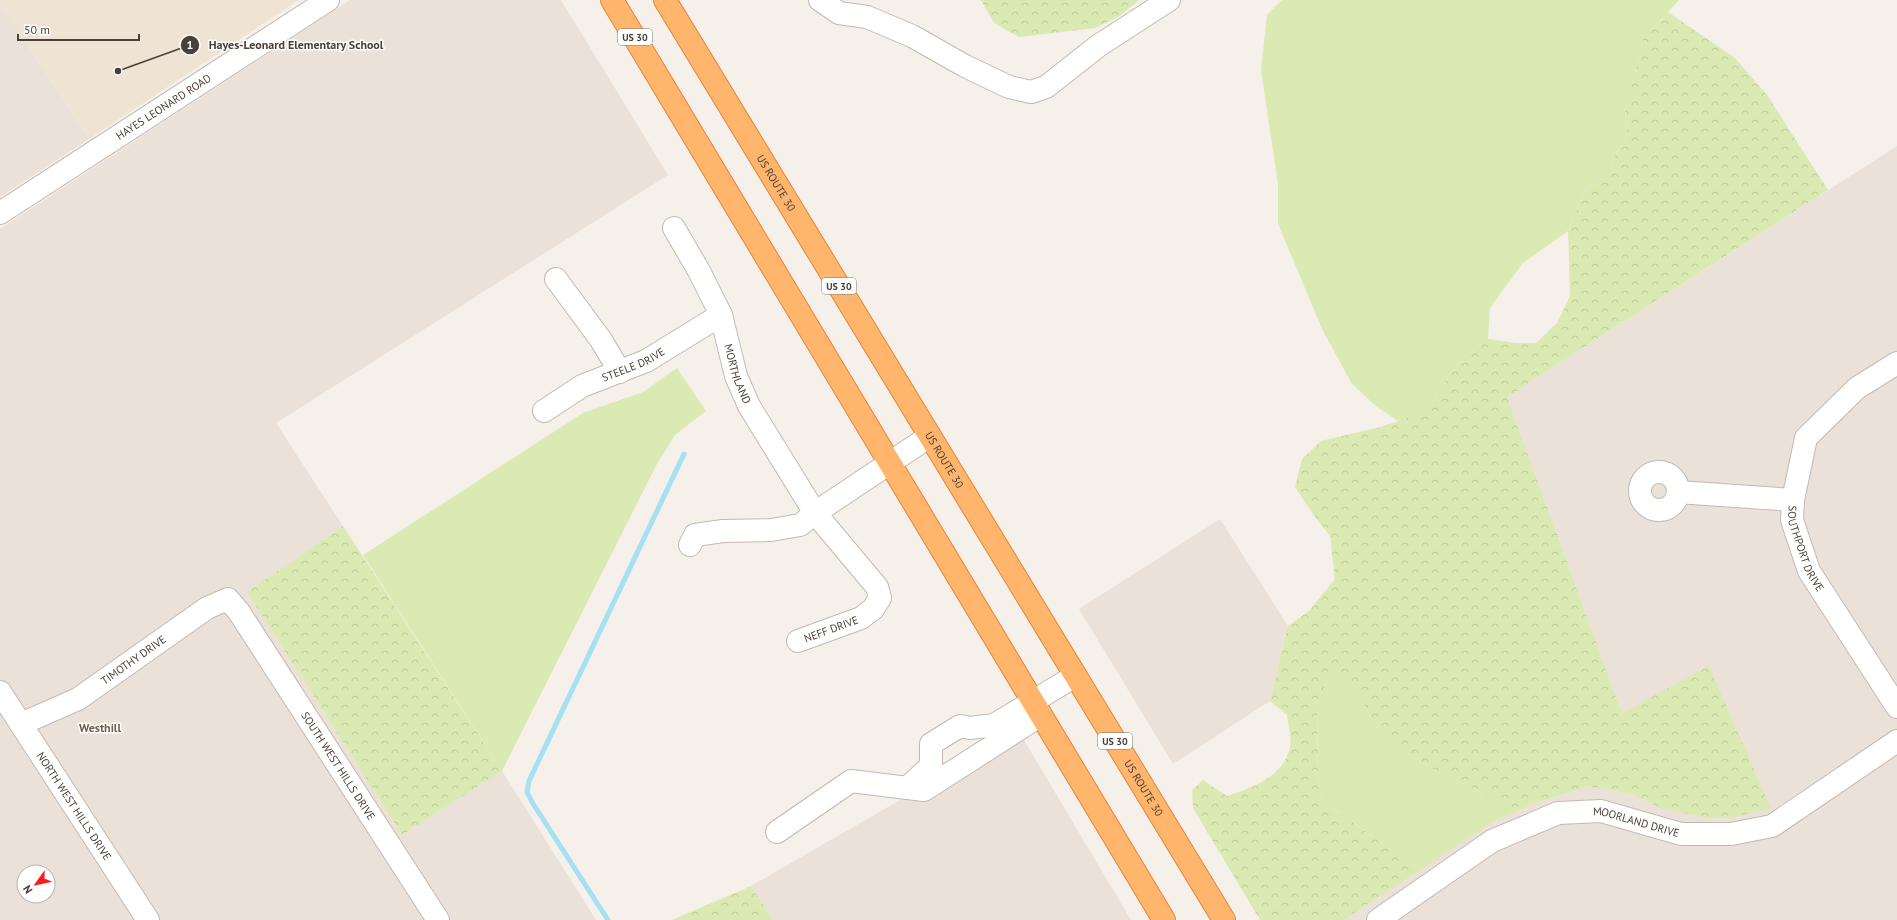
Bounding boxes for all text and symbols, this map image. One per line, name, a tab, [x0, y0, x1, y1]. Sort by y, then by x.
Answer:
scale bar	[18, 16, 139, 42]
text: 50 m	[24, 22, 50, 37]
road number: US 30	[618, 29, 652, 45]
callout: Hayes-Leonard Elementary School	[180, 33, 391, 57]
text: 1	[187, 37, 193, 52]
text: Hayes-Leonard Elementary School	[209, 37, 384, 52]
street label: HAYES LEONARD ROAD	[113, 71, 214, 143]
street label: US ROUTE 30	[754, 152, 799, 214]
road number: US 30	[822, 278, 856, 294]
street label: MORTHLAND	[721, 342, 754, 406]
street label: STEELE DRIVE	[600, 344, 667, 385]
street label: US ROUTE 30	[922, 429, 967, 491]
street label: SOUTHPORT DRIVE	[1785, 505, 1827, 594]
street label: NEFF DRIVE	[802, 613, 860, 645]
street label: TIMOTHY DRIVE	[98, 632, 169, 688]
street label: SOUTH WEST HILLS DRIVE	[298, 709, 378, 823]
district label: Westhill	[79, 720, 121, 735]
road number: US 30	[1098, 733, 1132, 749]
street label: NORTH WEST HILLS DRIVE	[34, 749, 114, 863]
street label: US ROUTE 30	[1121, 757, 1166, 819]
street label: MOORLAND DRIVE	[1593, 804, 1681, 840]
north arrow	[16, 864, 56, 904]
text: N	[20, 883, 35, 896]

